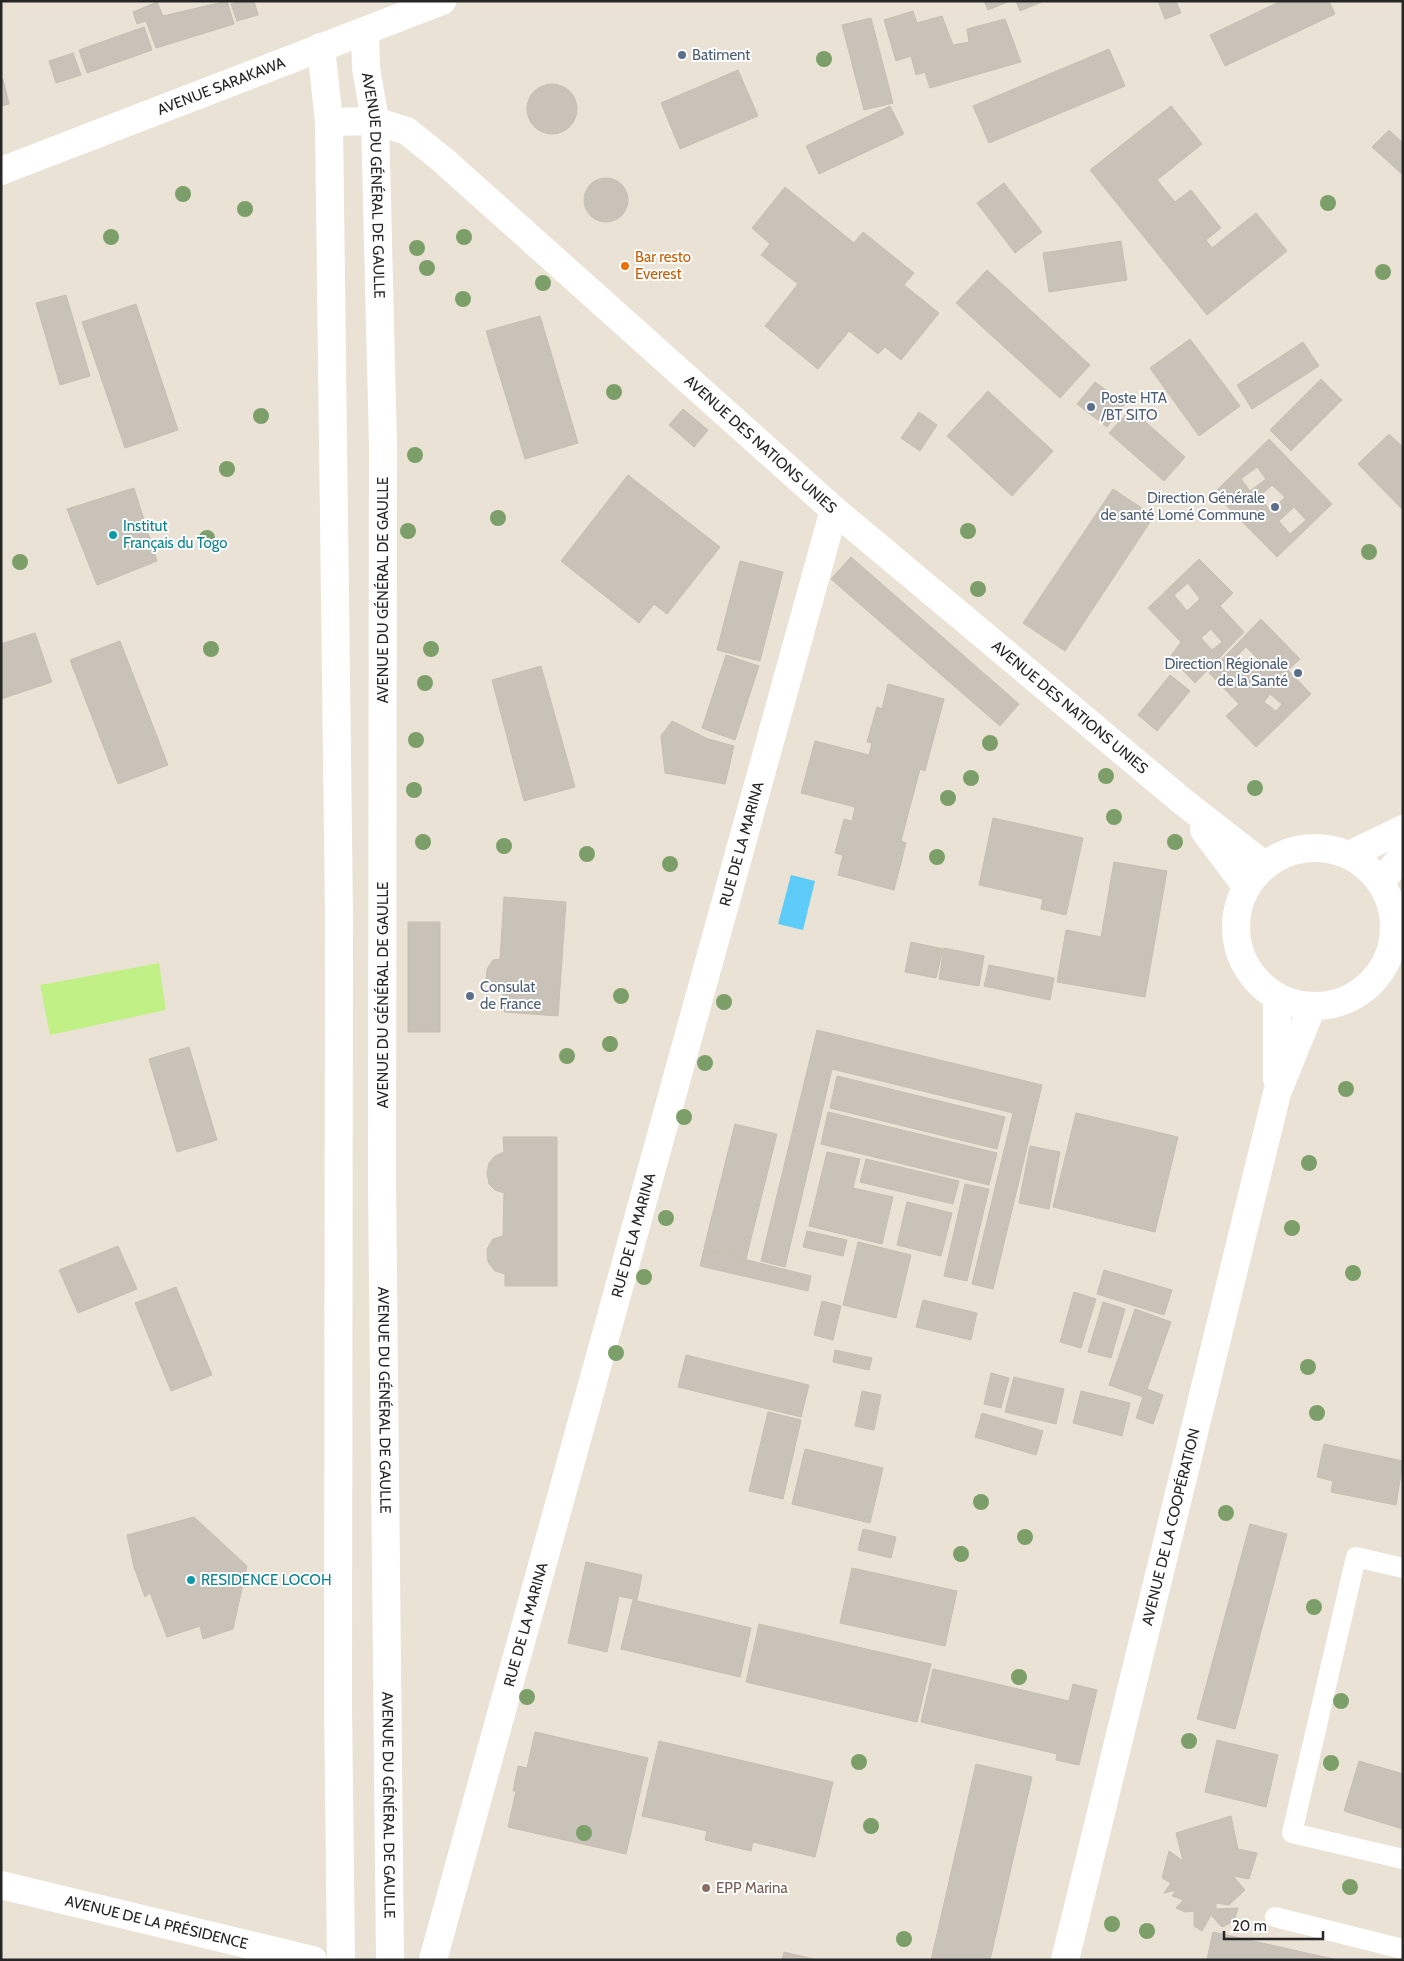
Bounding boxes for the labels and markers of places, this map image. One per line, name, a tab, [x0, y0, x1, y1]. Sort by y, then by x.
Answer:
place label: Batiment	[692, 46, 750, 64]
marker: Batiment	[676, 49, 688, 61]
place label: Bar resto Everest	[635, 248, 691, 283]
marker: Bar resto Everest	[619, 260, 631, 272]
place label: Poste HTA /BT SITO	[1100, 389, 1168, 424]
marker: Poste HTA /BT SITO	[1085, 401, 1097, 413]
place label: Direction Générale de santé Lomé Commune	[1101, 489, 1265, 524]
marker: Direction Générale de santé Lomé Commune	[1269, 501, 1281, 513]
place label: Institut Français du Togo	[123, 517, 228, 552]
marker: Institut Français du Togo	[107, 529, 119, 541]
place label: Direction Régionale de la Santé	[1164, 655, 1288, 690]
marker: Direction Régionale de la Santé	[1292, 667, 1304, 679]
place label: Consulat de France	[480, 978, 541, 1013]
marker: Consulat de France	[464, 990, 476, 1002]
place label: RESIDENCE LOCOH	[201, 1571, 332, 1589]
marker: RESIDENCE LOCOH	[185, 1574, 197, 1586]
place label: EPP Marina	[716, 1879, 788, 1897]
marker: EPP Marina	[700, 1882, 712, 1894]

